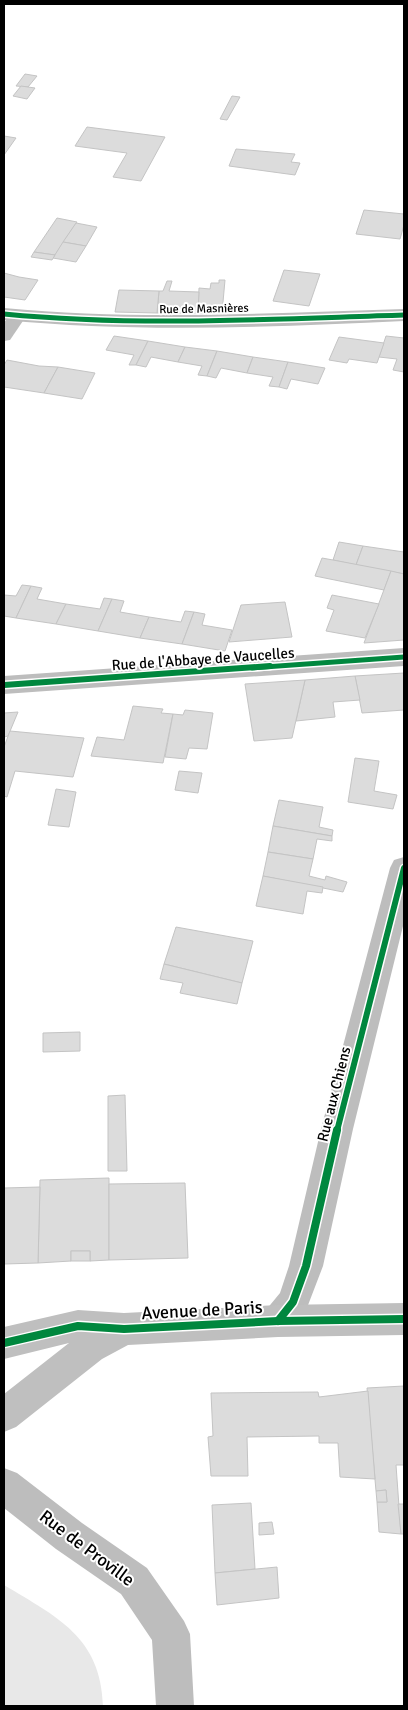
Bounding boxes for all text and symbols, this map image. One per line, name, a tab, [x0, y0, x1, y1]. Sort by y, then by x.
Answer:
street label: Rue de Masnières	[159, 301, 249, 317]
street label: Rue de l'Abbaye de Vaucelles	[111, 644, 295, 674]
street label: Rue aux Chiens	[314, 1044, 355, 1143]
street label: Avenue de Paris	[141, 1296, 263, 1324]
street label: Rue de Proville	[35, 1505, 139, 1591]

